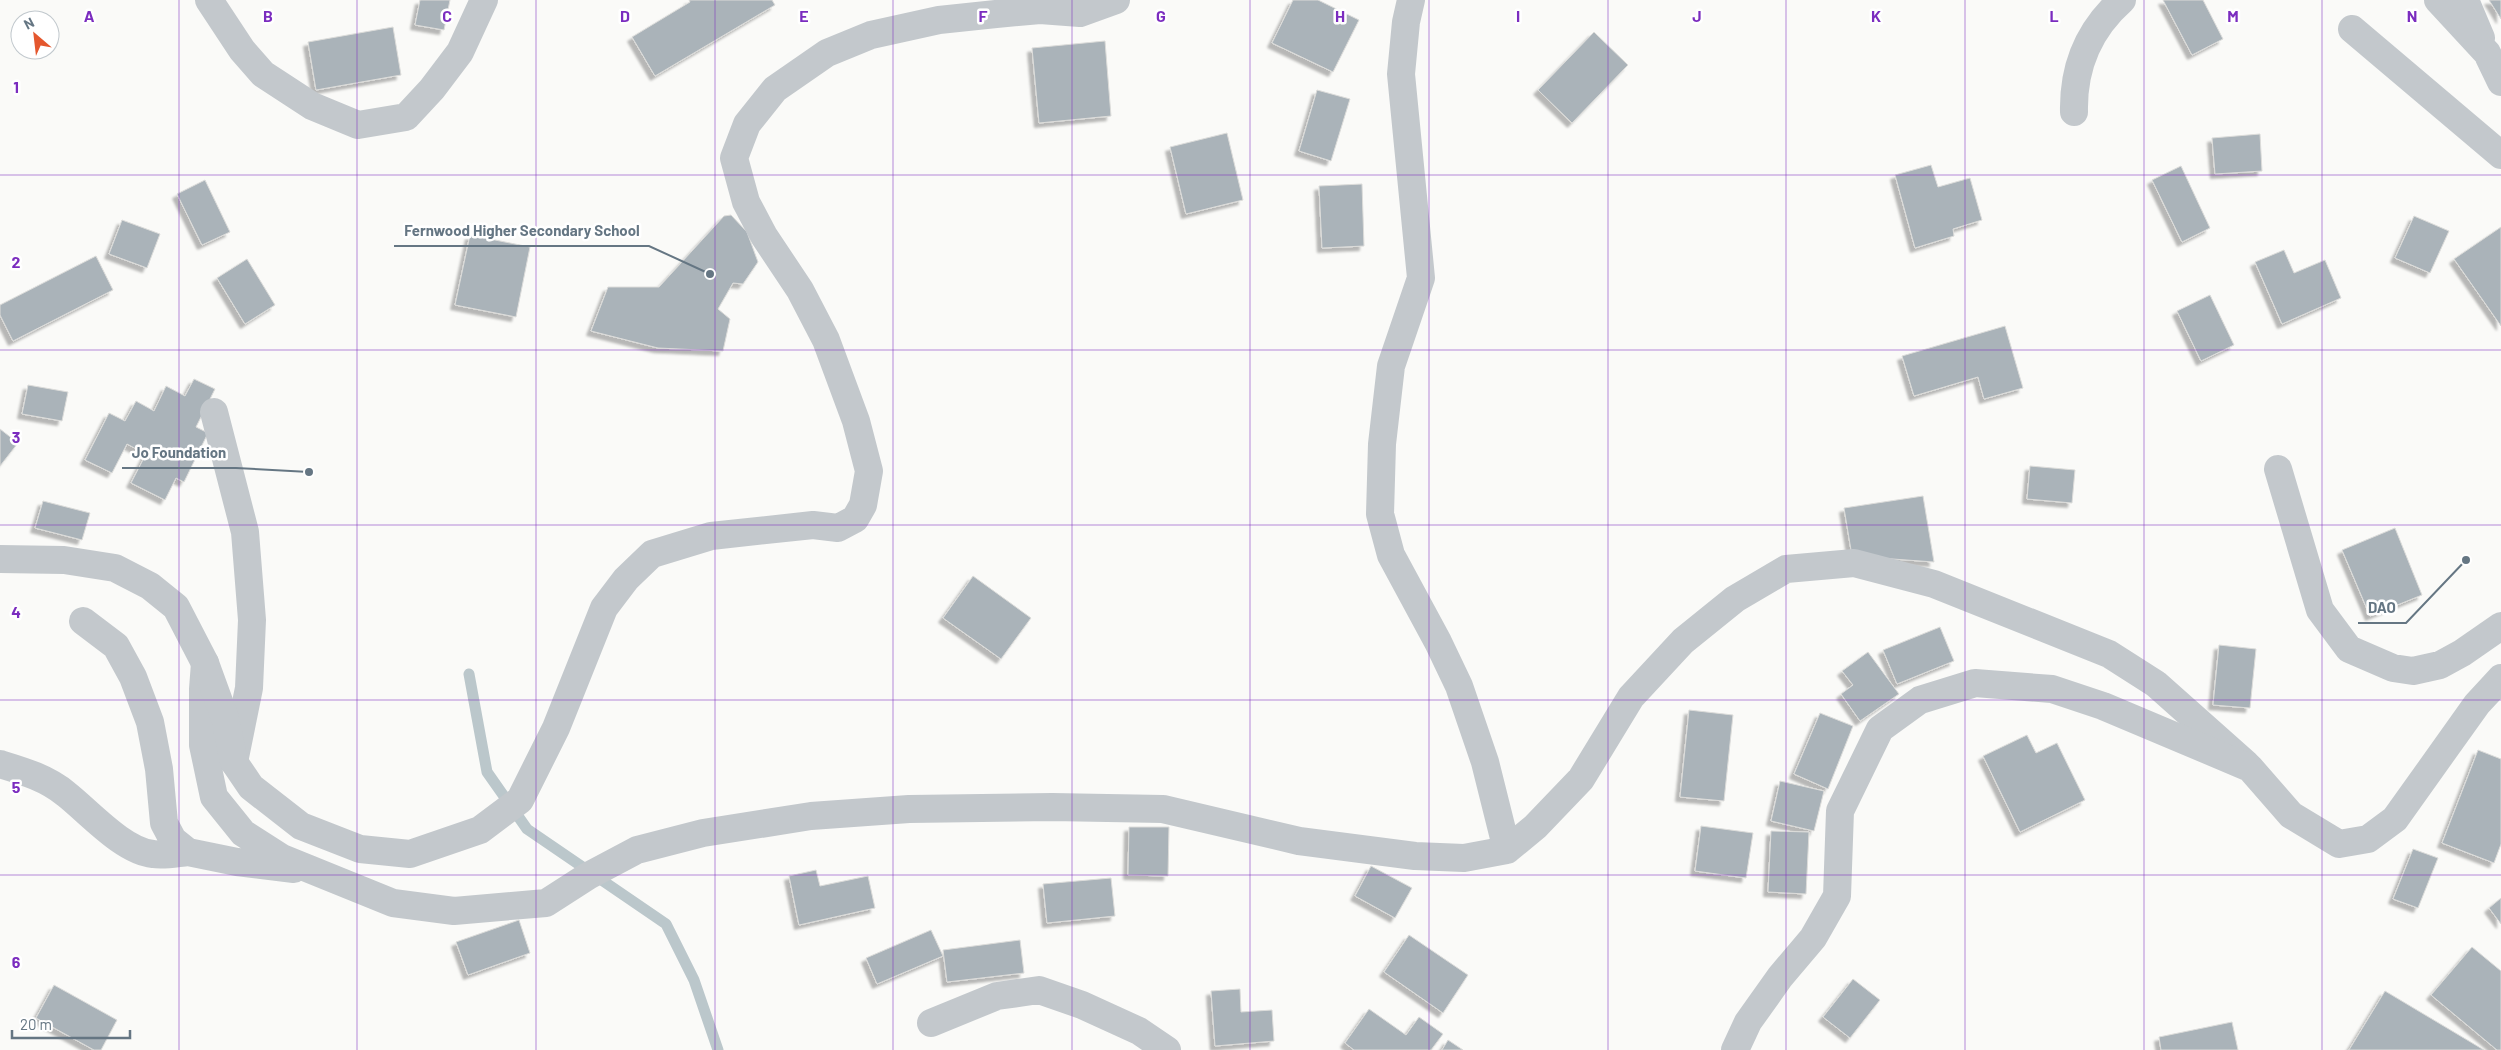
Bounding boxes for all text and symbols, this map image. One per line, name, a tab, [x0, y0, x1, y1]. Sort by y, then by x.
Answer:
text: A	[84, 6, 95, 25]
text: B	[263, 6, 273, 25]
text: C	[442, 6, 452, 25]
text: D	[620, 6, 630, 25]
text: E	[799, 6, 809, 25]
text: F	[979, 6, 988, 25]
text: G	[1156, 6, 1166, 25]
text: H	[1335, 6, 1345, 25]
text: I	[1516, 6, 1520, 25]
text: J	[1692, 6, 1702, 25]
text: K	[1871, 6, 1881, 25]
text: L	[2049, 6, 2059, 25]
text: M	[2227, 6, 2239, 25]
text: N	[2407, 6, 2417, 25]
north arrow	[10, 10, 60, 60]
text: N	[21, 13, 37, 33]
text: 1	[13, 77, 19, 96]
callout: Fernwood Higher Secondary School	[394, 216, 649, 246]
text: Fernwood Higher Secondary School	[404, 221, 640, 239]
text: 2	[12, 252, 21, 271]
text: 3	[12, 427, 20, 446]
callout: Jo Foundation	[122, 438, 236, 468]
text: Jo Foundation	[132, 443, 226, 461]
callout: DAO	[2358, 593, 2406, 623]
text: DAO	[2368, 598, 2396, 616]
text: 4	[11, 602, 21, 621]
text: 5	[12, 777, 21, 796]
text: 6	[12, 952, 21, 971]
scale bar	[12, 1008, 130, 1040]
text: 20 m	[20, 1015, 52, 1033]

